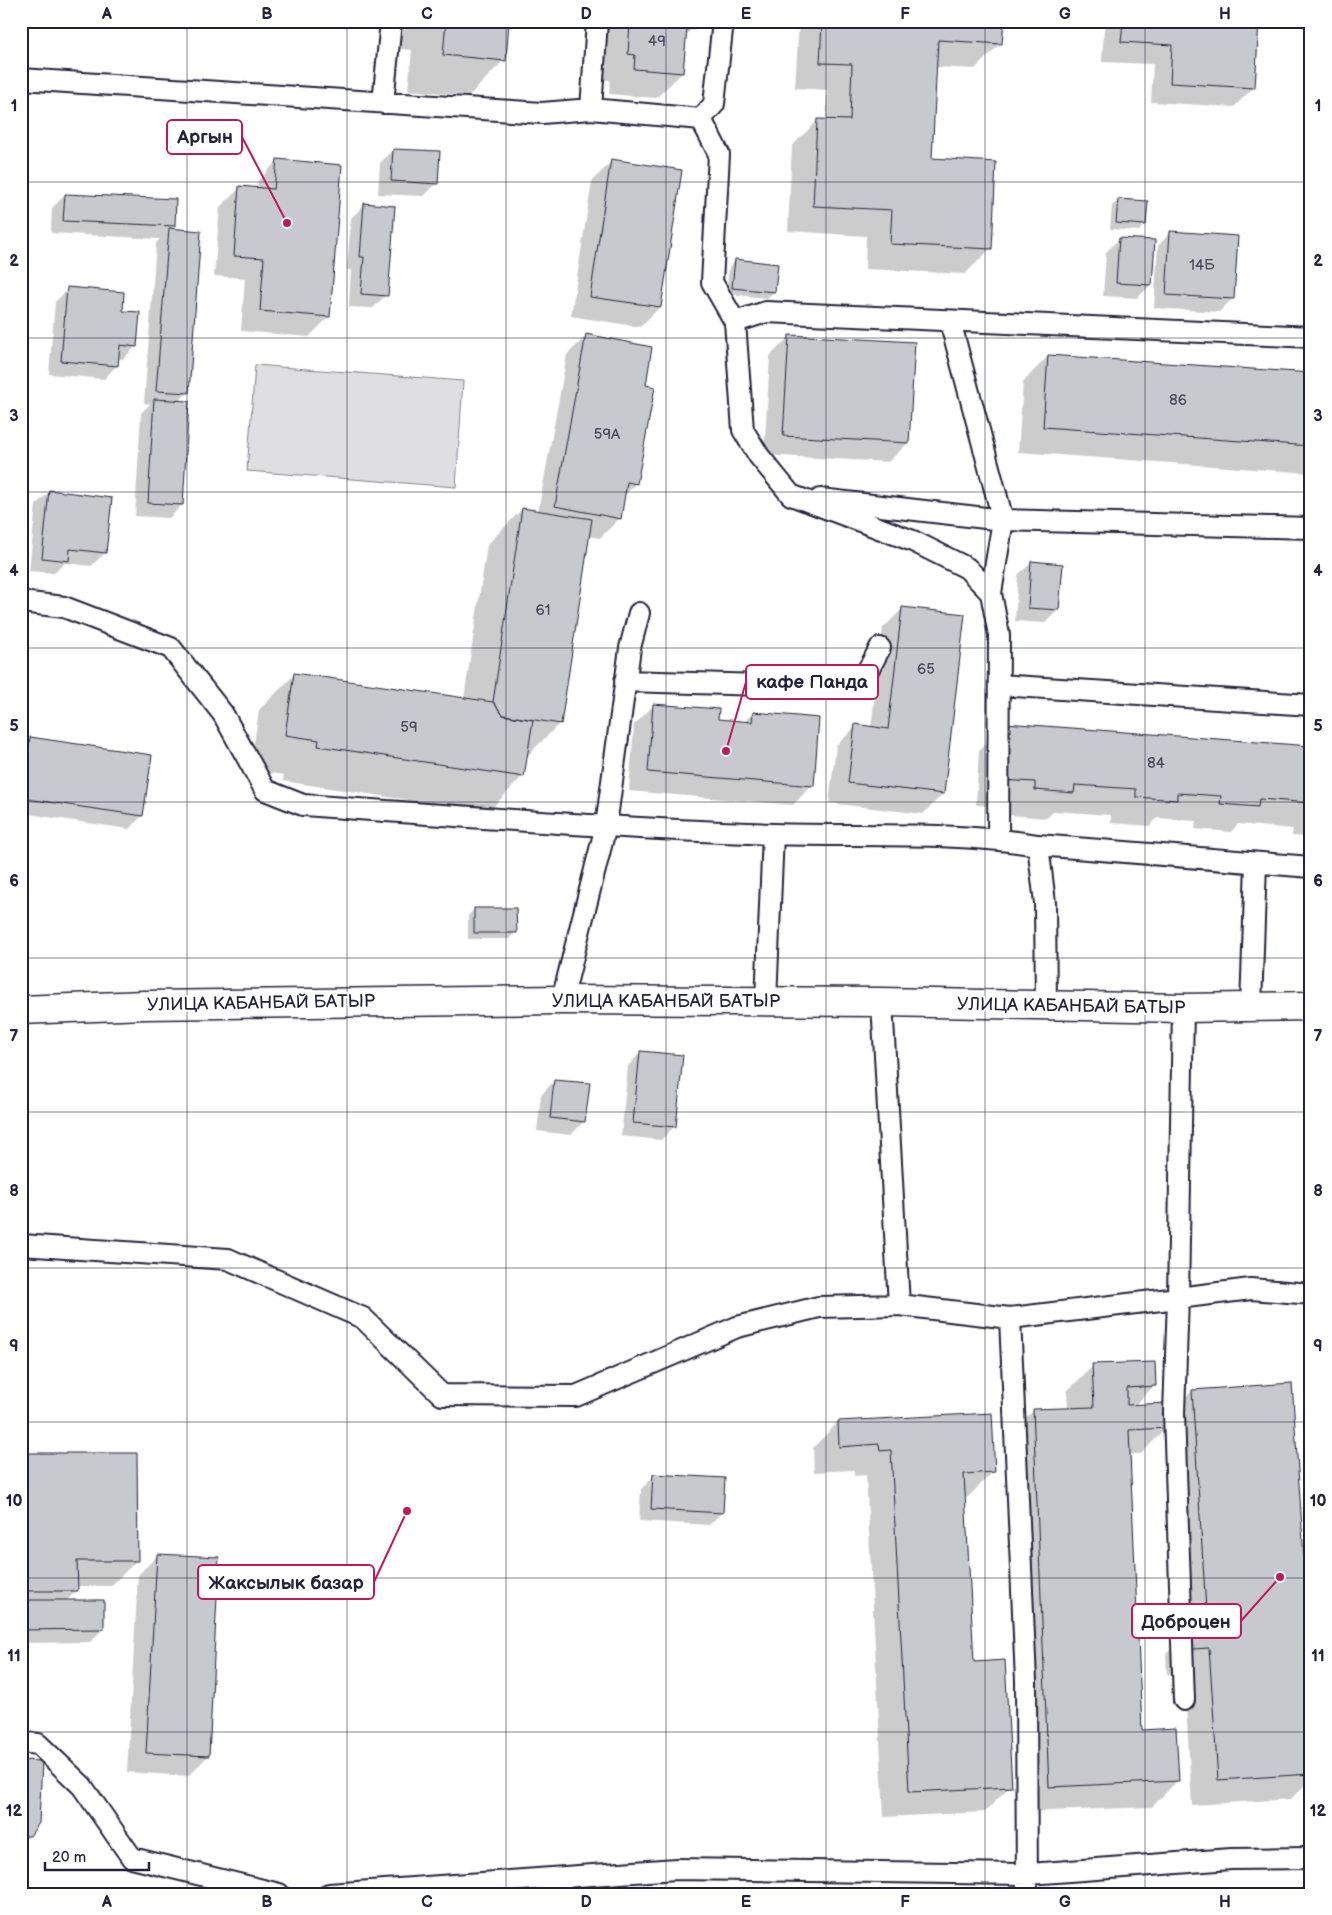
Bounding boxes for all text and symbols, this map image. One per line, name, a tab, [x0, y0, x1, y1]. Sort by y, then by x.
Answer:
text: A	[101, 5, 112, 24]
text: B	[261, 5, 273, 24]
text: C	[421, 5, 433, 24]
text: D	[580, 5, 592, 24]
text: E	[741, 5, 751, 24]
text: F	[900, 5, 910, 24]
text: G	[1059, 5, 1071, 24]
text: H	[1219, 5, 1231, 24]
house number: 49	[648, 32, 666, 51]
text: 1	[11, 97, 17, 116]
text: 1	[1315, 97, 1321, 116]
callout: Аргын	[167, 120, 242, 154]
text: Аргын	[176, 126, 233, 149]
text: 2	[9, 252, 19, 271]
text: 2	[1313, 252, 1323, 271]
house number: 14Б	[1189, 256, 1215, 275]
house number: 86	[1169, 391, 1187, 410]
text: 3	[9, 407, 19, 426]
text: 3	[1313, 407, 1323, 426]
house number: 59А	[594, 425, 621, 444]
text: 4	[9, 562, 19, 581]
text: 4	[1313, 562, 1323, 581]
house number: 61	[536, 601, 550, 620]
house number: 65	[917, 660, 935, 679]
callout: кафе Панда	[746, 665, 878, 699]
text: кафе Панда	[756, 671, 869, 694]
text: 5	[9, 717, 19, 736]
text: 5	[1313, 717, 1323, 736]
house number: 59	[400, 718, 418, 737]
house number: 84	[1147, 754, 1165, 773]
text: 6	[9, 872, 19, 891]
text: 6	[1313, 872, 1323, 891]
street label: УЛИЦА КАБАНБАЙ БАТЫР	[147, 990, 376, 1015]
street label: УЛИЦА КАБАНБАЙ БАТЫР	[552, 991, 781, 1012]
street label: УЛИЦА КАБАНБАЙ БАТЫР	[957, 994, 1186, 1019]
text: 7	[10, 1027, 19, 1046]
text: 7	[1314, 1027, 1323, 1046]
text: 8	[9, 1182, 19, 1201]
text: 8	[1313, 1182, 1323, 1201]
text: 9	[9, 1337, 19, 1356]
text: 9	[1313, 1337, 1323, 1356]
text: 10	[6, 1492, 22, 1511]
text: 10	[1310, 1492, 1326, 1511]
callout: Жаксылык базар	[198, 1565, 374, 1599]
text: Жаксылык базар	[208, 1572, 364, 1595]
callout: Доброцен	[1132, 1604, 1241, 1638]
text: Доброцен	[1141, 1611, 1231, 1634]
text: 11	[7, 1647, 21, 1666]
text: 11	[1311, 1647, 1325, 1666]
text: 12	[6, 1802, 23, 1821]
text: 12	[1310, 1802, 1327, 1821]
scale bar	[45, 1840, 149, 1872]
text: 20 m	[52, 1848, 86, 1867]
text: A	[101, 1893, 112, 1912]
text: B	[261, 1893, 273, 1912]
text: C	[421, 1893, 433, 1912]
text: D	[580, 1893, 592, 1912]
text: E	[741, 1893, 751, 1912]
text: F	[900, 1893, 910, 1912]
text: G	[1059, 1893, 1071, 1912]
text: H	[1219, 1893, 1231, 1912]

